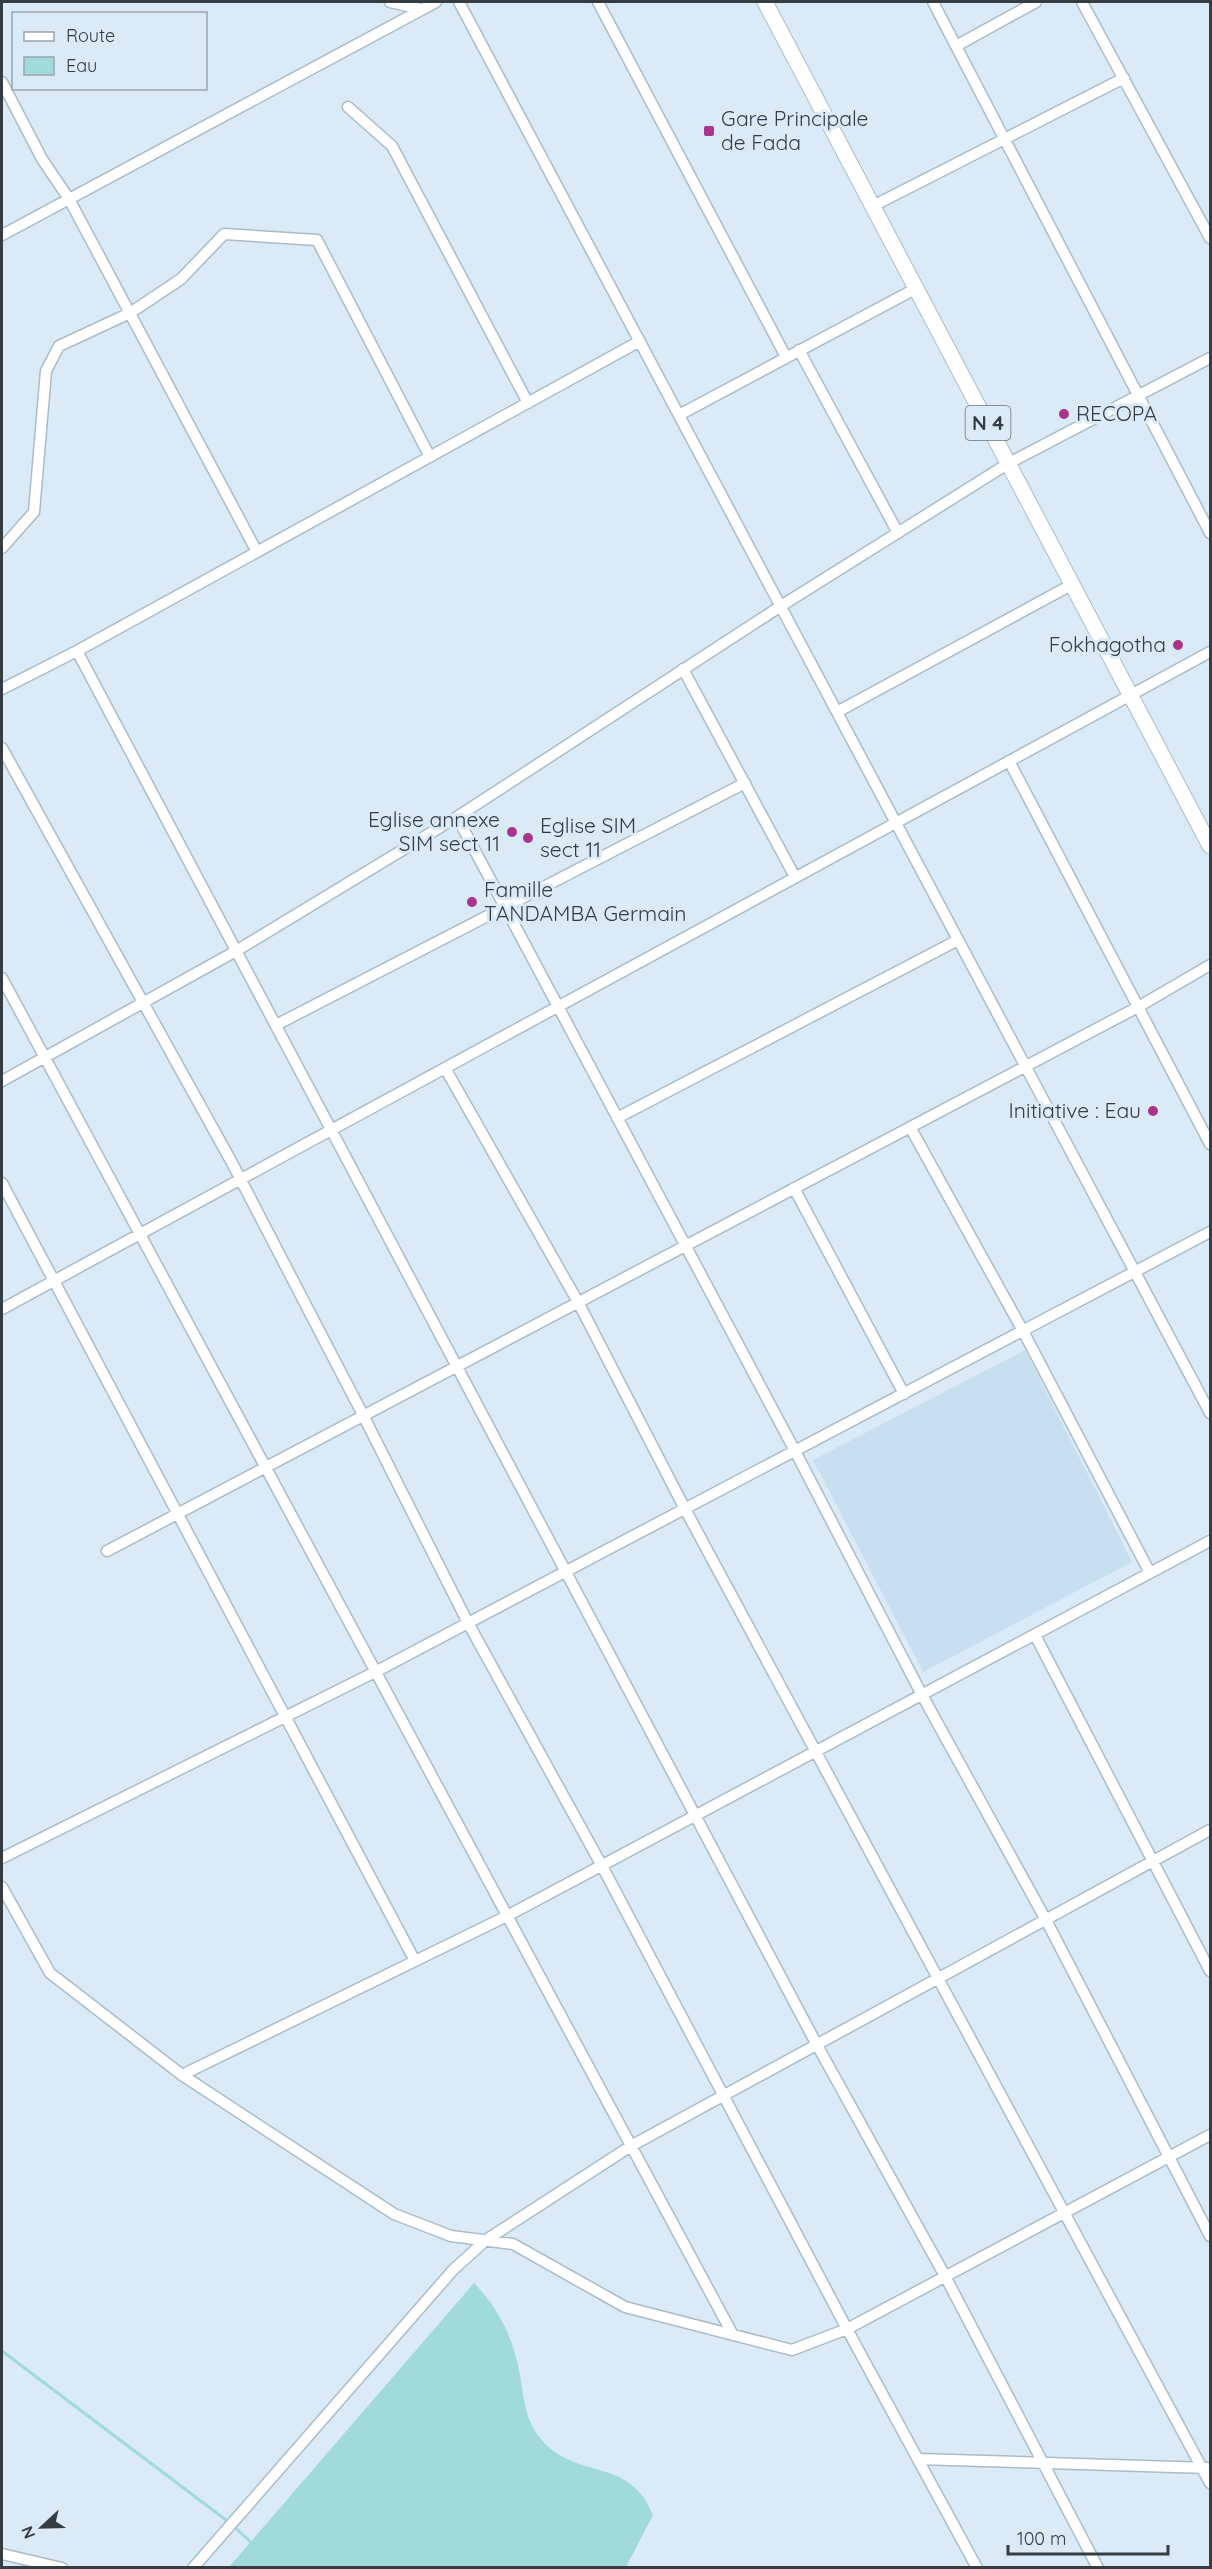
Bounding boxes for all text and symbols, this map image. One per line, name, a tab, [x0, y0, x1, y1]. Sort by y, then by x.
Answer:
legend	[12, 12, 207, 90]
text: Route	[66, 24, 115, 47]
text: Eau	[66, 54, 97, 77]
place label: Gare Principale de Fada	[721, 105, 868, 155]
marker: Gare Principale de Fada	[702, 124, 716, 138]
place label: RECOPA	[1076, 400, 1157, 426]
road number: N 4	[966, 406, 1010, 440]
marker: RECOPA	[1057, 407, 1071, 421]
place label: Fokhagotha	[1049, 631, 1166, 657]
marker: Fokhagotha	[1171, 638, 1185, 652]
place label: Eglise annexe SIM sect 11	[368, 806, 500, 856]
place label: Eglise SIM sect 11	[540, 812, 636, 862]
marker: Eglise annexe SIM sect 11	[505, 825, 519, 839]
marker: Eglise SIM sect 11	[521, 831, 535, 845]
place label: Famille TANDAMBA Germain	[484, 876, 687, 926]
marker: Famille TANDAMBA Germain	[465, 895, 479, 909]
place label: Initiative : Eau	[1009, 1097, 1141, 1123]
marker: Initiative : Eau	[1146, 1104, 1160, 1118]
north arrow	[12, 2497, 72, 2557]
scale bar	[1008, 2518, 1168, 2556]
text: N	[17, 2523, 40, 2542]
text: 100 m	[1017, 2527, 1066, 2550]

